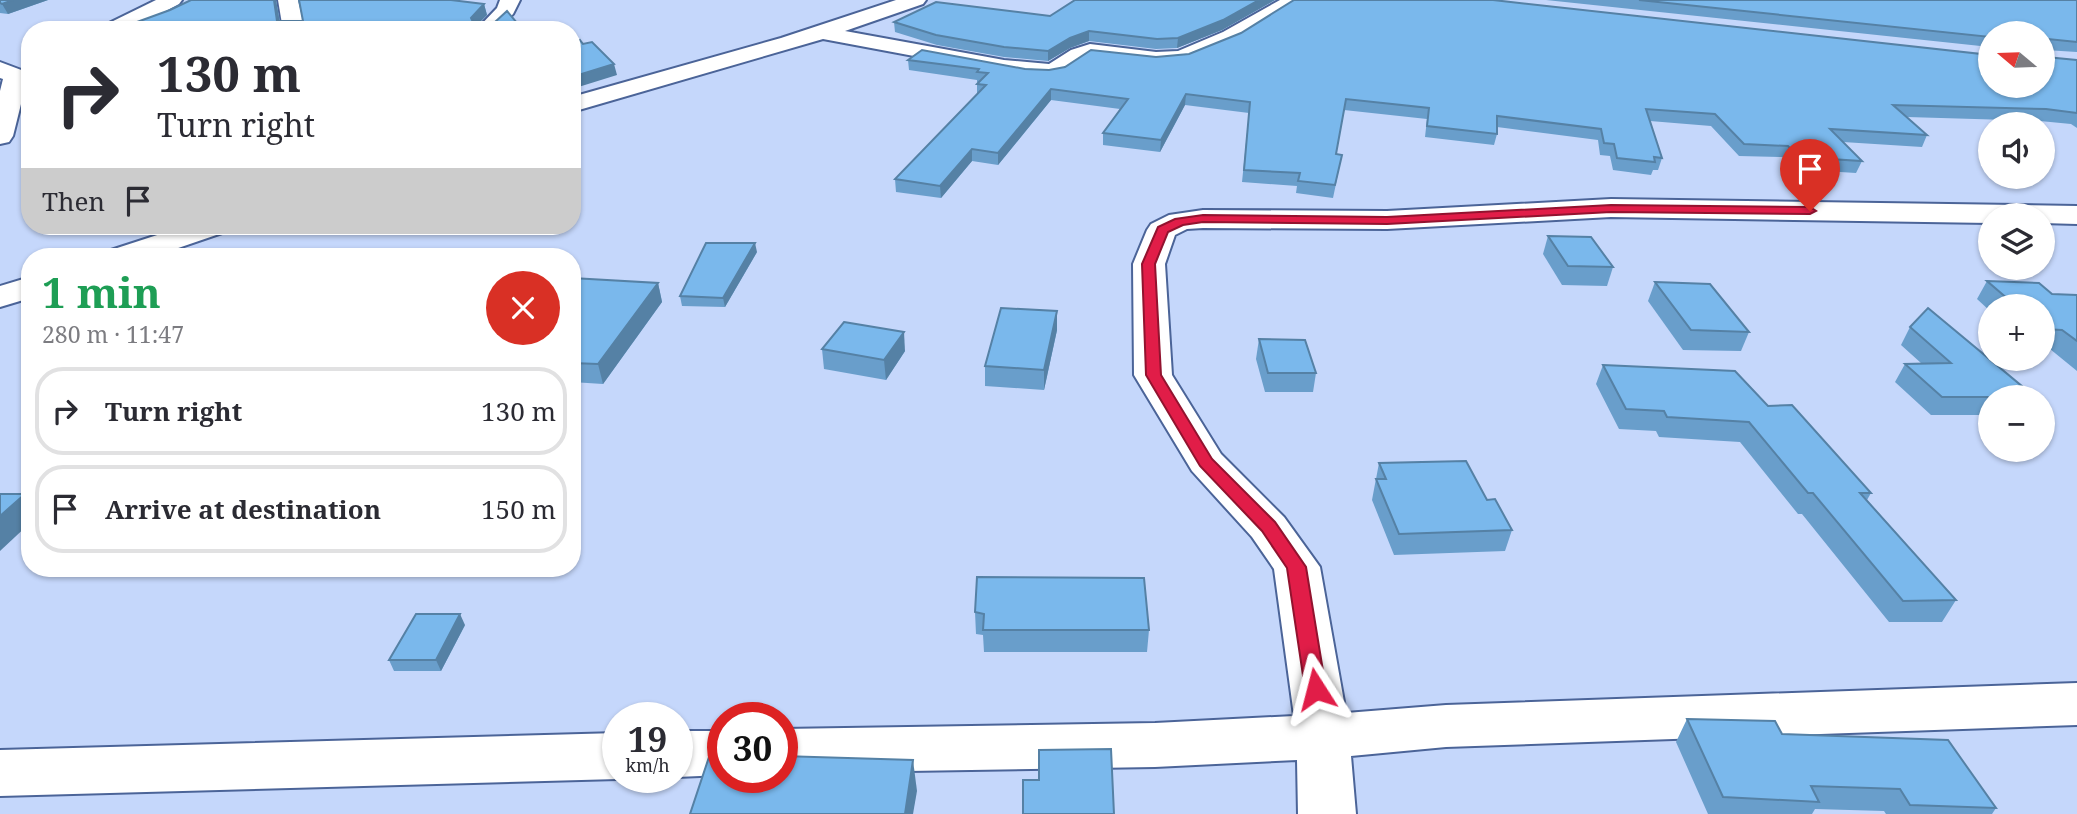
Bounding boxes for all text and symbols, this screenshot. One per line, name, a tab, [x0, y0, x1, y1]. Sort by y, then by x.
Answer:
north arrow	[1978, 21, 2054, 98]
map controls	[1978, 21, 2055, 462]
text: 130 m	[157, 40, 301, 106]
icon: right	[42, 49, 133, 140]
text: Turn right	[157, 103, 315, 146]
button: sound	[1978, 112, 2055, 189]
pin	[1780, 139, 1840, 211]
icon: arrive	[1791, 150, 1829, 188]
icon: arrive	[119, 182, 157, 220]
text: Then	[42, 183, 105, 219]
button: layers	[1978, 203, 2055, 280]
text: 1 min	[42, 263, 161, 320]
button: close	[486, 271, 560, 345]
button: +	[1978, 294, 2055, 371]
text: 280 m · 11:47	[42, 318, 184, 350]
button: −	[1978, 385, 2055, 462]
icon: right	[46, 392, 84, 430]
text: Turn right	[105, 393, 242, 429]
text: 130 m	[481, 393, 556, 429]
icon: arrive	[46, 490, 84, 528]
text: Arrive at destination	[105, 491, 381, 527]
text: 150 m	[481, 491, 556, 527]
position arrow	[1279, 652, 1353, 726]
speed limit sign: 30	[707, 702, 798, 793]
text: 19	[628, 715, 667, 762]
text: km/h	[625, 753, 670, 777]

